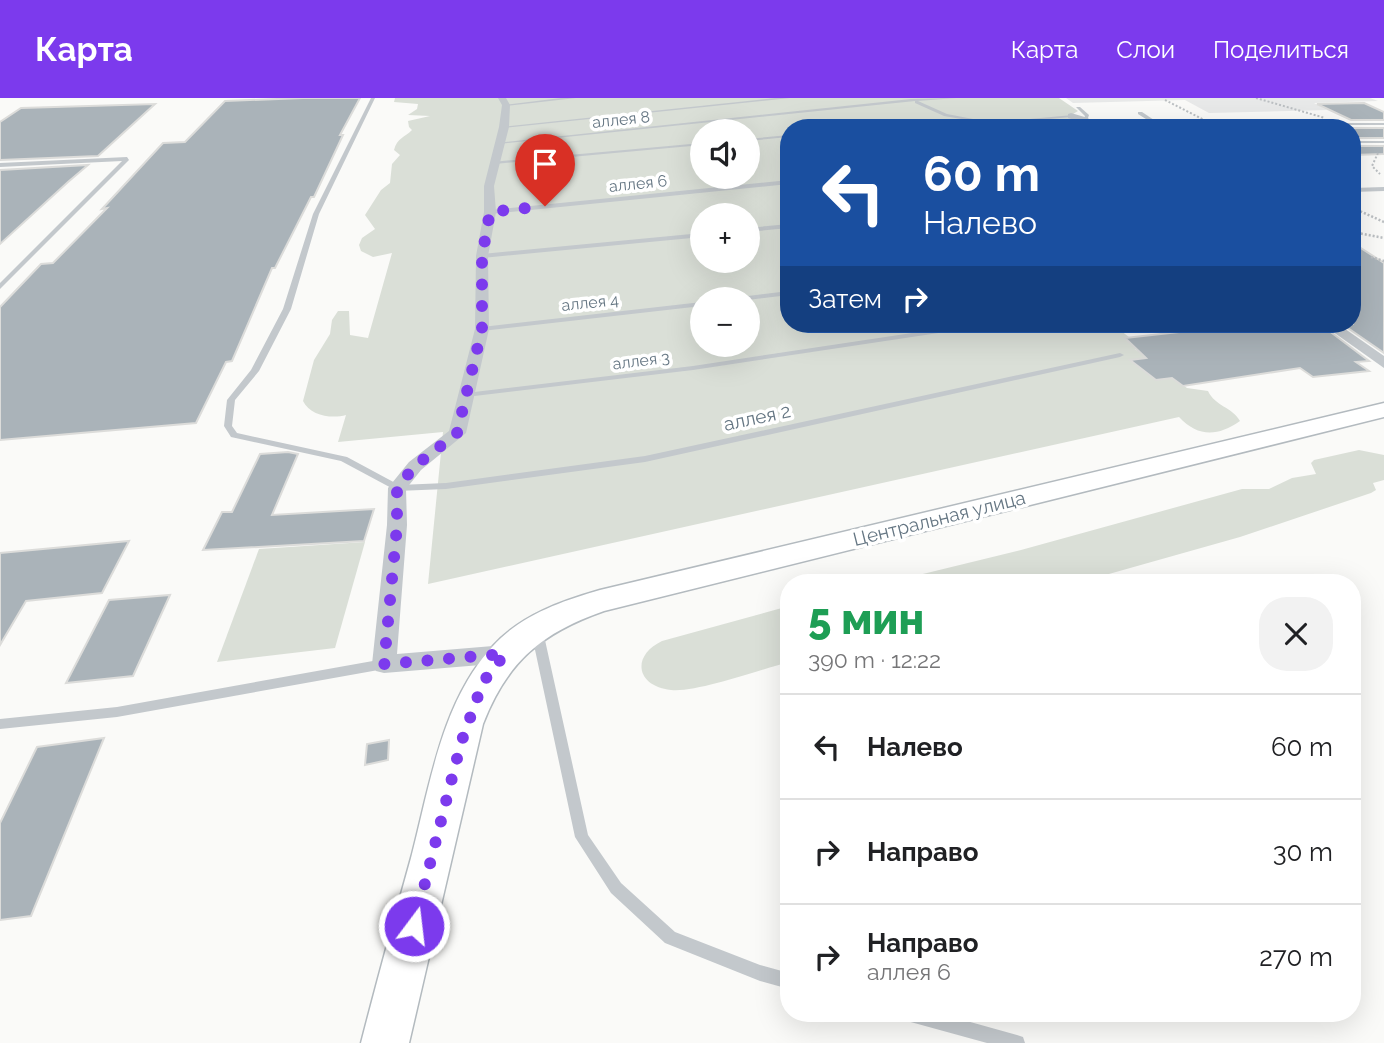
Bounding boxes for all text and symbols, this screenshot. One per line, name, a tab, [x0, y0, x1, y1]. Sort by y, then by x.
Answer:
text: Карта	[35, 30, 133, 69]
text: Карта	[1011, 35, 1078, 64]
text: Слои	[1116, 35, 1175, 64]
text: Поделиться	[1213, 35, 1349, 64]
street label: аллея 8	[591, 107, 651, 132]
map controls	[690, 119, 760, 357]
button: sound	[690, 119, 760, 189]
pin	[515, 134, 575, 206]
icon: arrive	[526, 145, 564, 183]
text: 60 m	[923, 145, 1040, 202]
icon: left	[808, 147, 899, 238]
street label: аллея 6	[608, 171, 668, 196]
button: +	[690, 203, 760, 273]
text: Налево	[923, 204, 1037, 241]
icon: right	[896, 280, 934, 318]
text: Затем	[808, 284, 882, 314]
button: −	[690, 287, 760, 357]
street label: аллея 4	[560, 290, 620, 315]
street label: аллея 3	[611, 348, 671, 373]
street label: аллея 2	[722, 399, 792, 435]
street label: Центральная улица	[851, 486, 1027, 550]
text: 5 мин	[808, 595, 924, 644]
button: close	[1259, 597, 1333, 671]
text: 390 m · 12:22	[808, 646, 941, 673]
icon: left	[808, 728, 846, 766]
text: Налево	[867, 732, 963, 762]
text: 60 m	[1271, 732, 1333, 762]
icon: right	[808, 833, 846, 871]
text: Направо	[867, 837, 978, 867]
text: 30 m	[1273, 837, 1333, 867]
position arrow	[377, 889, 451, 963]
text: Направо	[867, 928, 978, 958]
icon: right	[808, 938, 846, 976]
text: 270 m	[1259, 942, 1333, 972]
text: аллея 6	[867, 958, 951, 985]

